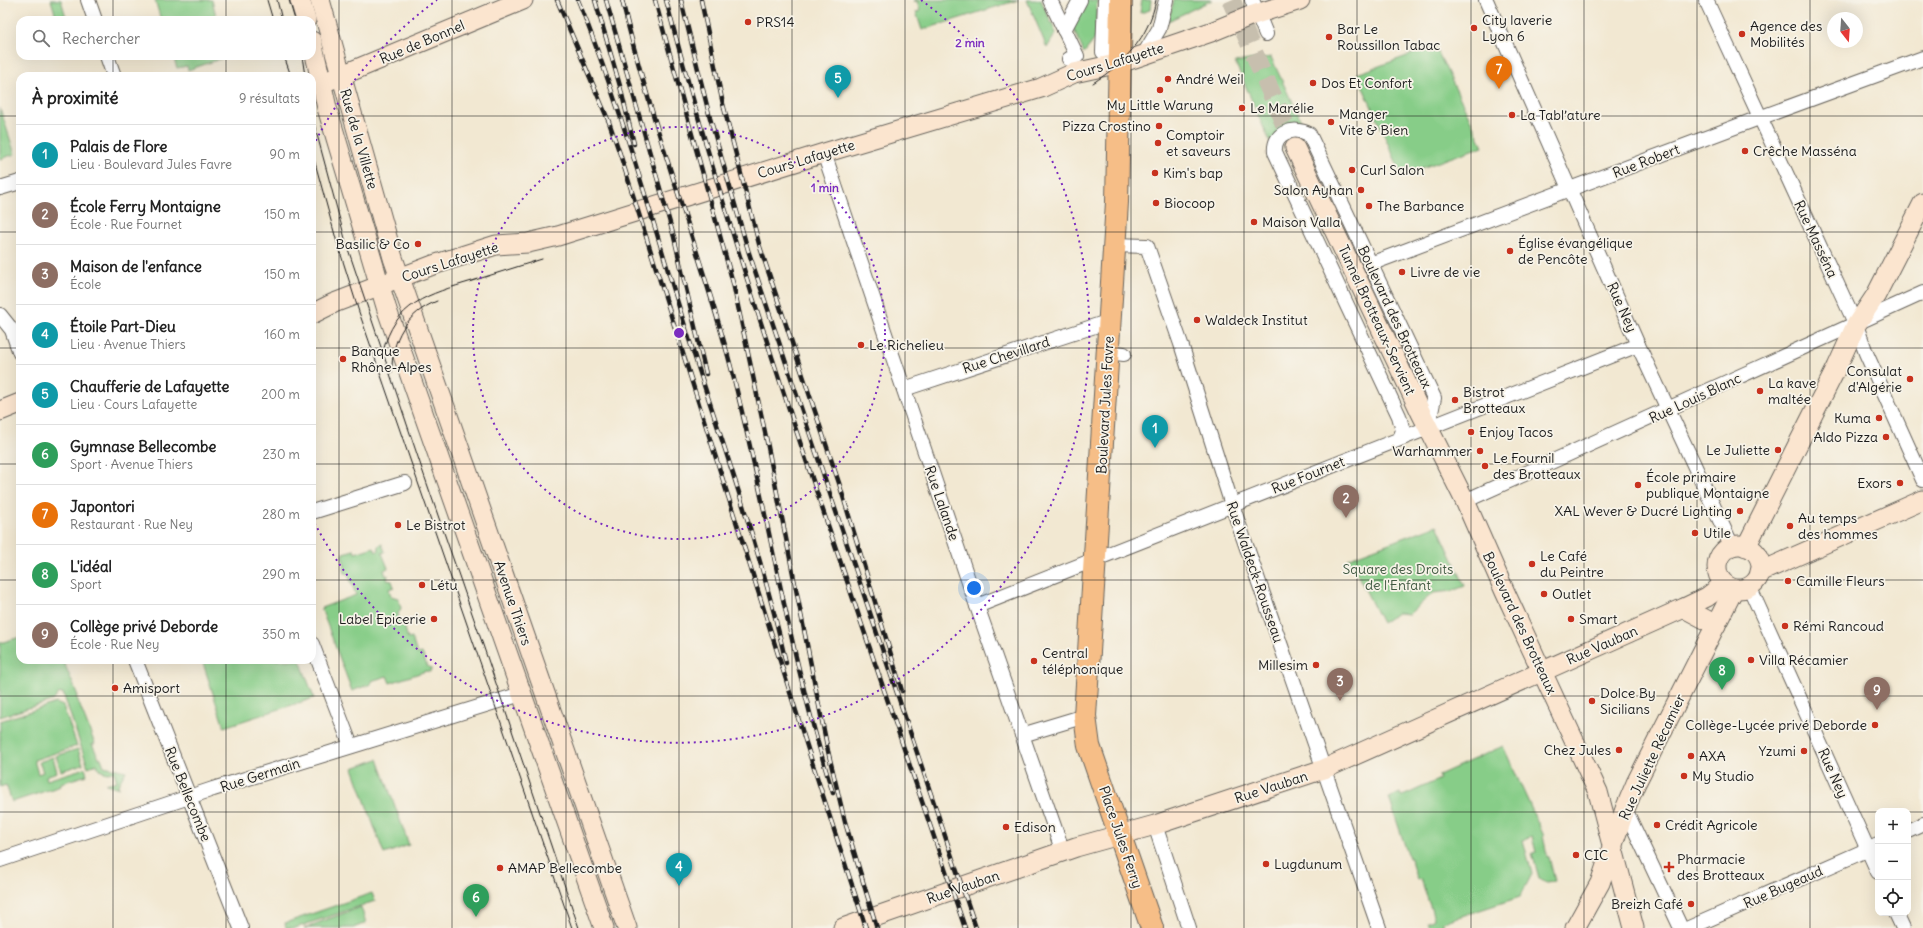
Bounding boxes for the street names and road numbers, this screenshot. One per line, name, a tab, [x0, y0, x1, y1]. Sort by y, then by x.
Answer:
street label: Rue de Bonnel	[377, 16, 467, 68]
street label: Cours Lafayette	[1064, 39, 1166, 85]
street label: Rue de la Villette	[336, 87, 382, 191]
street label: Cours Lafayette	[755, 136, 857, 182]
street label: Rue Robert	[1610, 140, 1682, 182]
street label: Rue Masséna	[1790, 197, 1842, 281]
street label: Cours Lafayette	[399, 238, 501, 286]
street label: Tunnel Brotteaux-Servient	[1334, 242, 1420, 398]
street label: Boulevard des Brotteaux	[1354, 243, 1436, 391]
street label: Rue Ney	[1603, 279, 1641, 335]
street label: Rue Chevillard	[960, 332, 1052, 378]
street label: Boulevard Jules Favre	[1092, 335, 1118, 475]
street label: Rue Louis Blanc	[1646, 369, 1744, 427]
street label: Rue Fournet	[1269, 452, 1347, 498]
street label: Rue Lalande	[921, 463, 963, 543]
street label: Rue Waldeck-Rousseau	[1222, 499, 1288, 645]
street label: Boulevard des Brotteaux	[1479, 549, 1561, 697]
street label: Avenue Thiers	[490, 558, 536, 648]
street label: Rue Vauban	[1564, 621, 1640, 669]
street label: Rue Juliette Récamier	[1615, 691, 1689, 823]
street label: Rue Bellecombe	[161, 744, 215, 844]
street label: Rue Ney	[1814, 745, 1852, 801]
street label: Rue Germain	[218, 754, 302, 796]
street label: Rue Vauban	[1232, 767, 1310, 807]
street label: Place Jules Ferry	[1095, 783, 1147, 891]
street label: Rue Bugeaud	[1741, 862, 1825, 912]
street label: Rue Vauban	[924, 866, 1002, 908]

